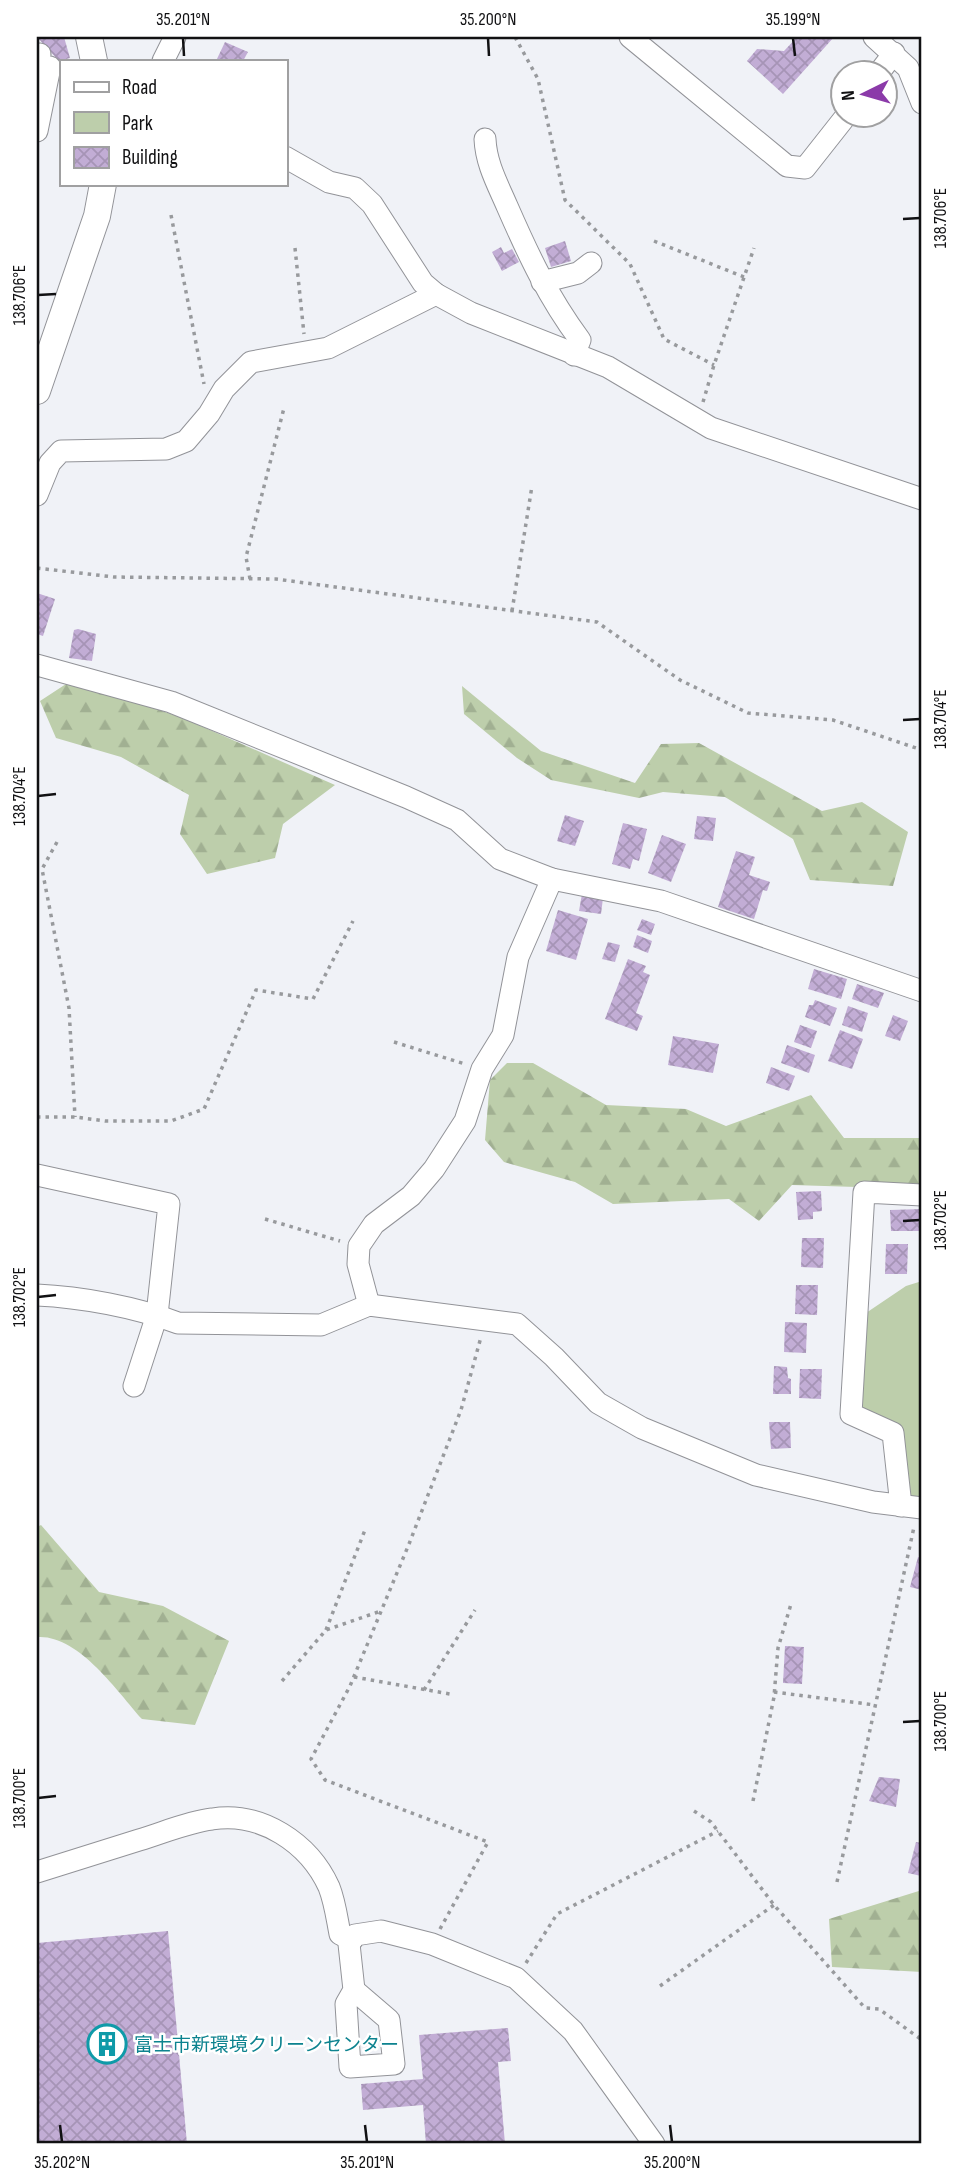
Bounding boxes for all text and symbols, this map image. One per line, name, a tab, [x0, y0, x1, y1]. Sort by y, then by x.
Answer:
text: 35.201°N	[156, 9, 210, 30]
text: 35.200°N	[460, 9, 516, 30]
text: 35.199°N	[765, 9, 821, 30]
legend	[60, 60, 287, 186]
north arrow	[830, 60, 900, 130]
text: Road	[122, 75, 157, 100]
text: N	[837, 89, 860, 101]
text: Park	[122, 111, 153, 136]
text: Building	[122, 145, 178, 170]
text: 138.706°E	[930, 188, 951, 248]
text: 138.706°E	[9, 265, 30, 325]
text: 138.704°E	[930, 689, 951, 749]
text: 138.704°E	[9, 766, 30, 826]
text: 138.702°E	[930, 1190, 951, 1250]
text: 138.702°E	[9, 1267, 30, 1327]
text: 138.700°E	[930, 1691, 951, 1751]
text: 138.700°E	[9, 1768, 30, 1828]
building icon: 富士市新環境クリーンセンター	[86, 2023, 128, 2065]
place label: 富士市新環境クリーンセンター	[134, 2034, 399, 2057]
text: 35.202°N	[34, 2152, 90, 2173]
text: 35.201°N	[340, 2152, 394, 2173]
text: 35.200°N	[644, 2152, 700, 2173]

